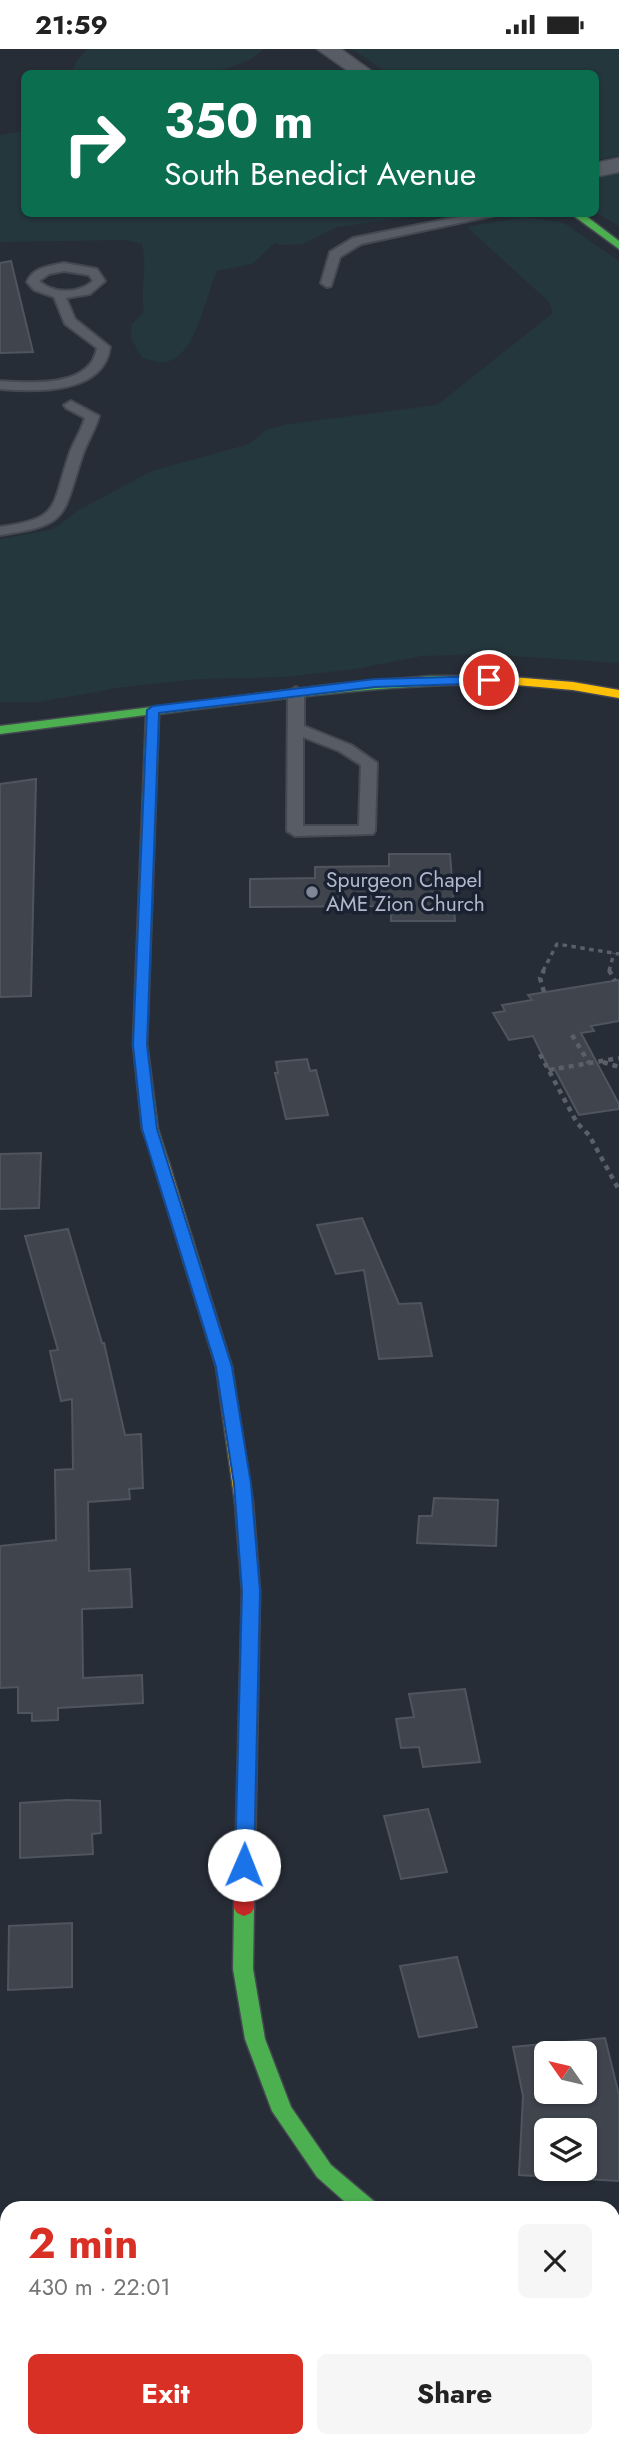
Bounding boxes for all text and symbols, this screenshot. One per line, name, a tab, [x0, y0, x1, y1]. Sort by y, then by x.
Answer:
text: 21:59	[35, 6, 108, 44]
text: 350 m	[164, 86, 313, 156]
icon: right	[49, 98, 140, 189]
text: South Benedict Avenue	[164, 151, 476, 197]
pin	[459, 650, 519, 710]
icon: arrive	[470, 661, 508, 699]
place label: Spurgeon Chapel AME Zion Church	[326, 865, 485, 919]
marker: Spurgeon Chapel AME Zion Church	[304, 884, 320, 900]
position arrow	[207, 1828, 281, 1902]
north arrow	[534, 2041, 597, 2103]
map controls	[534, 2041, 597, 2181]
button: layers	[534, 2118, 597, 2181]
text: 2 min	[28, 2213, 138, 2274]
button: close	[518, 2224, 592, 2298]
text: 430 m · 22:01	[28, 2270, 171, 2304]
button: Exit	[28, 2354, 303, 2434]
button: Share	[317, 2354, 592, 2434]

